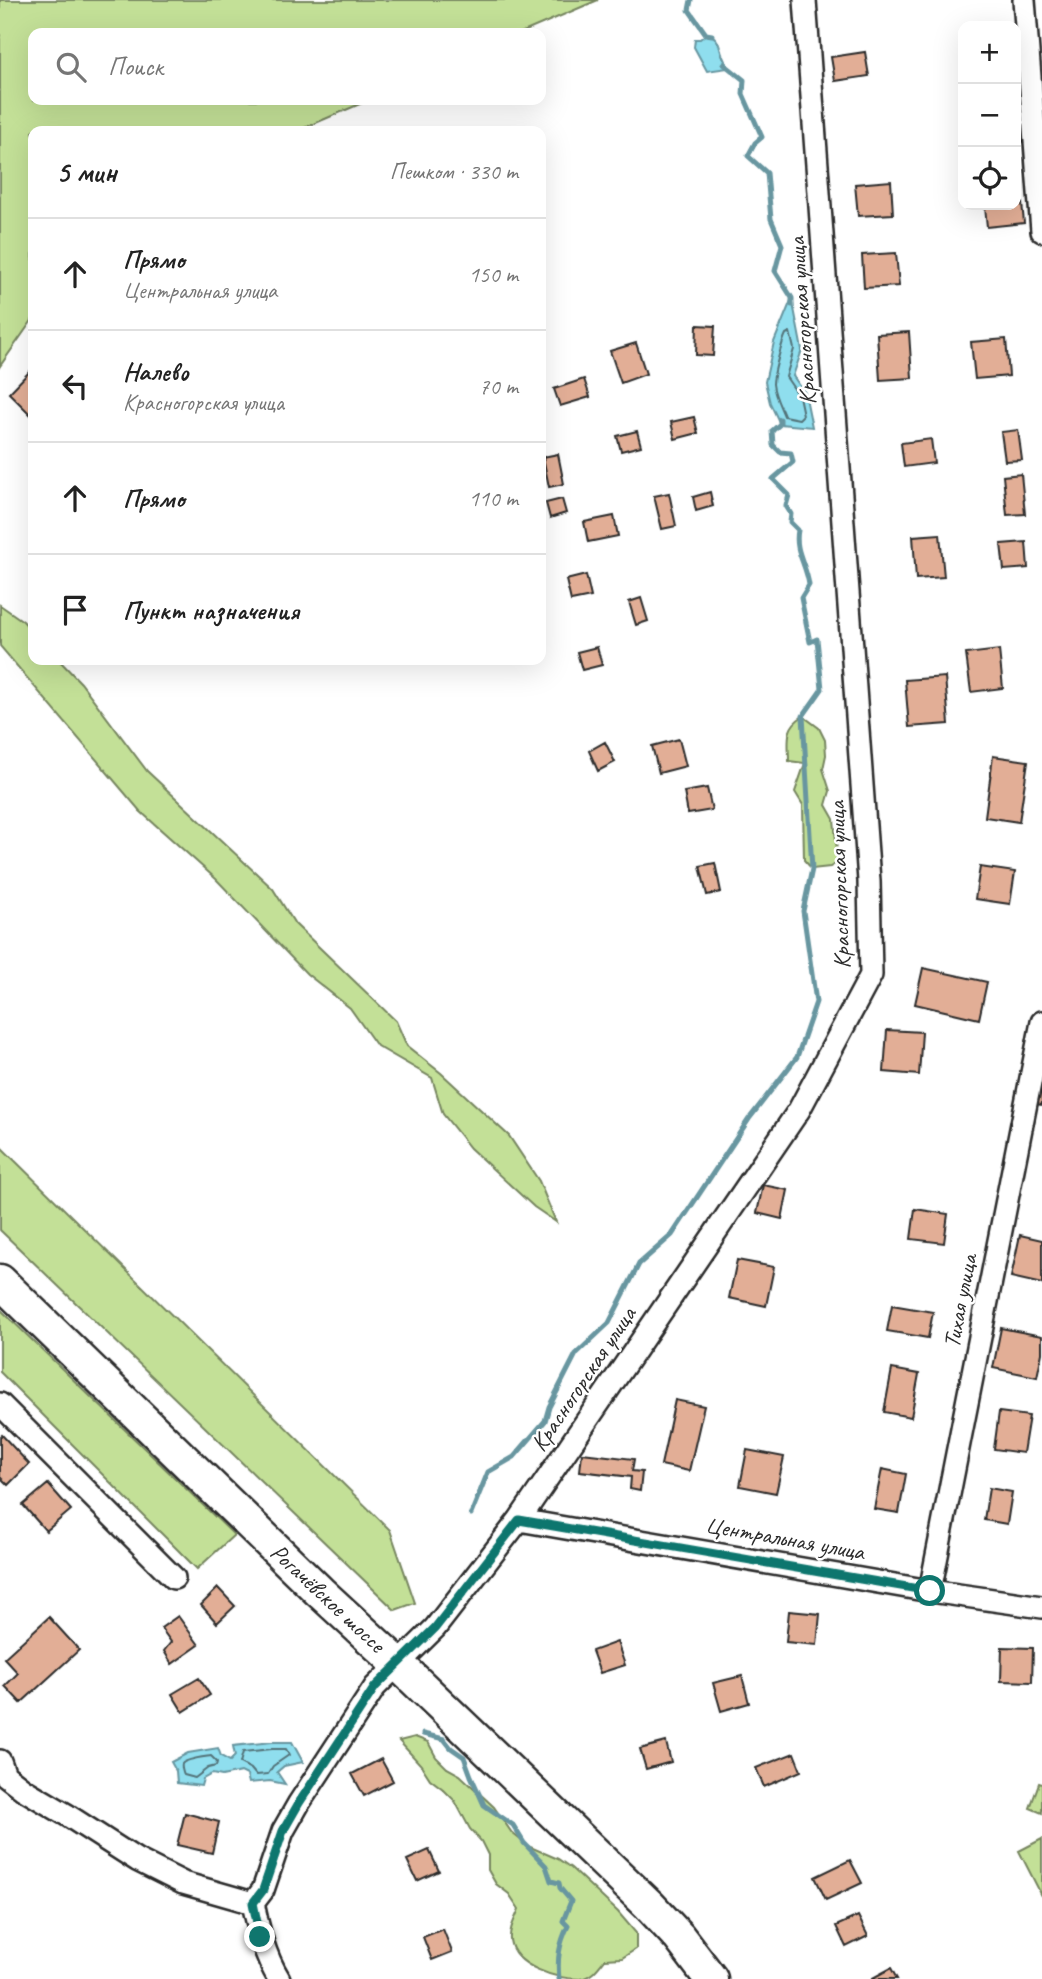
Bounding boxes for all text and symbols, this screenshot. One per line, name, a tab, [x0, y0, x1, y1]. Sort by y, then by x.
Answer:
map controls	[958, 21, 1021, 210]
button: +	[958, 21, 1021, 84]
search box	[28, 28, 546, 105]
icon: search	[52, 48, 90, 86]
text: Поиск	[108, 50, 163, 83]
button: −	[958, 84, 1021, 147]
button: locate	[958, 147, 1021, 210]
text: 5 мин	[56, 153, 117, 191]
text: Пешком · 330 m	[390, 157, 518, 186]
street label: Красногорская улица	[781, 235, 823, 406]
text: Прямо	[123, 243, 185, 276]
icon: ahead	[56, 255, 94, 293]
text: 150 m	[469, 260, 518, 289]
text: Центральная улица	[123, 276, 277, 305]
text: Налево	[123, 355, 189, 388]
icon: left	[56, 367, 94, 405]
text: 70 m	[479, 372, 518, 401]
text: Красногорская улица	[123, 388, 284, 417]
icon: ahead	[56, 479, 94, 517]
text: Прямо	[123, 482, 185, 515]
text: 110 m	[469, 484, 518, 513]
icon: arrive	[56, 591, 94, 629]
text: Пункт назначения	[123, 594, 299, 627]
street label: Красногорская улица	[821, 799, 857, 969]
street label: Тихая улица	[936, 1249, 984, 1350]
street label: Красногорская улица	[524, 1300, 643, 1457]
street label: Центральная улица	[703, 1509, 868, 1567]
street label: Рогачёвское шоссе	[264, 1537, 393, 1660]
route start	[914, 1575, 945, 1606]
route end	[244, 1921, 275, 1952]

